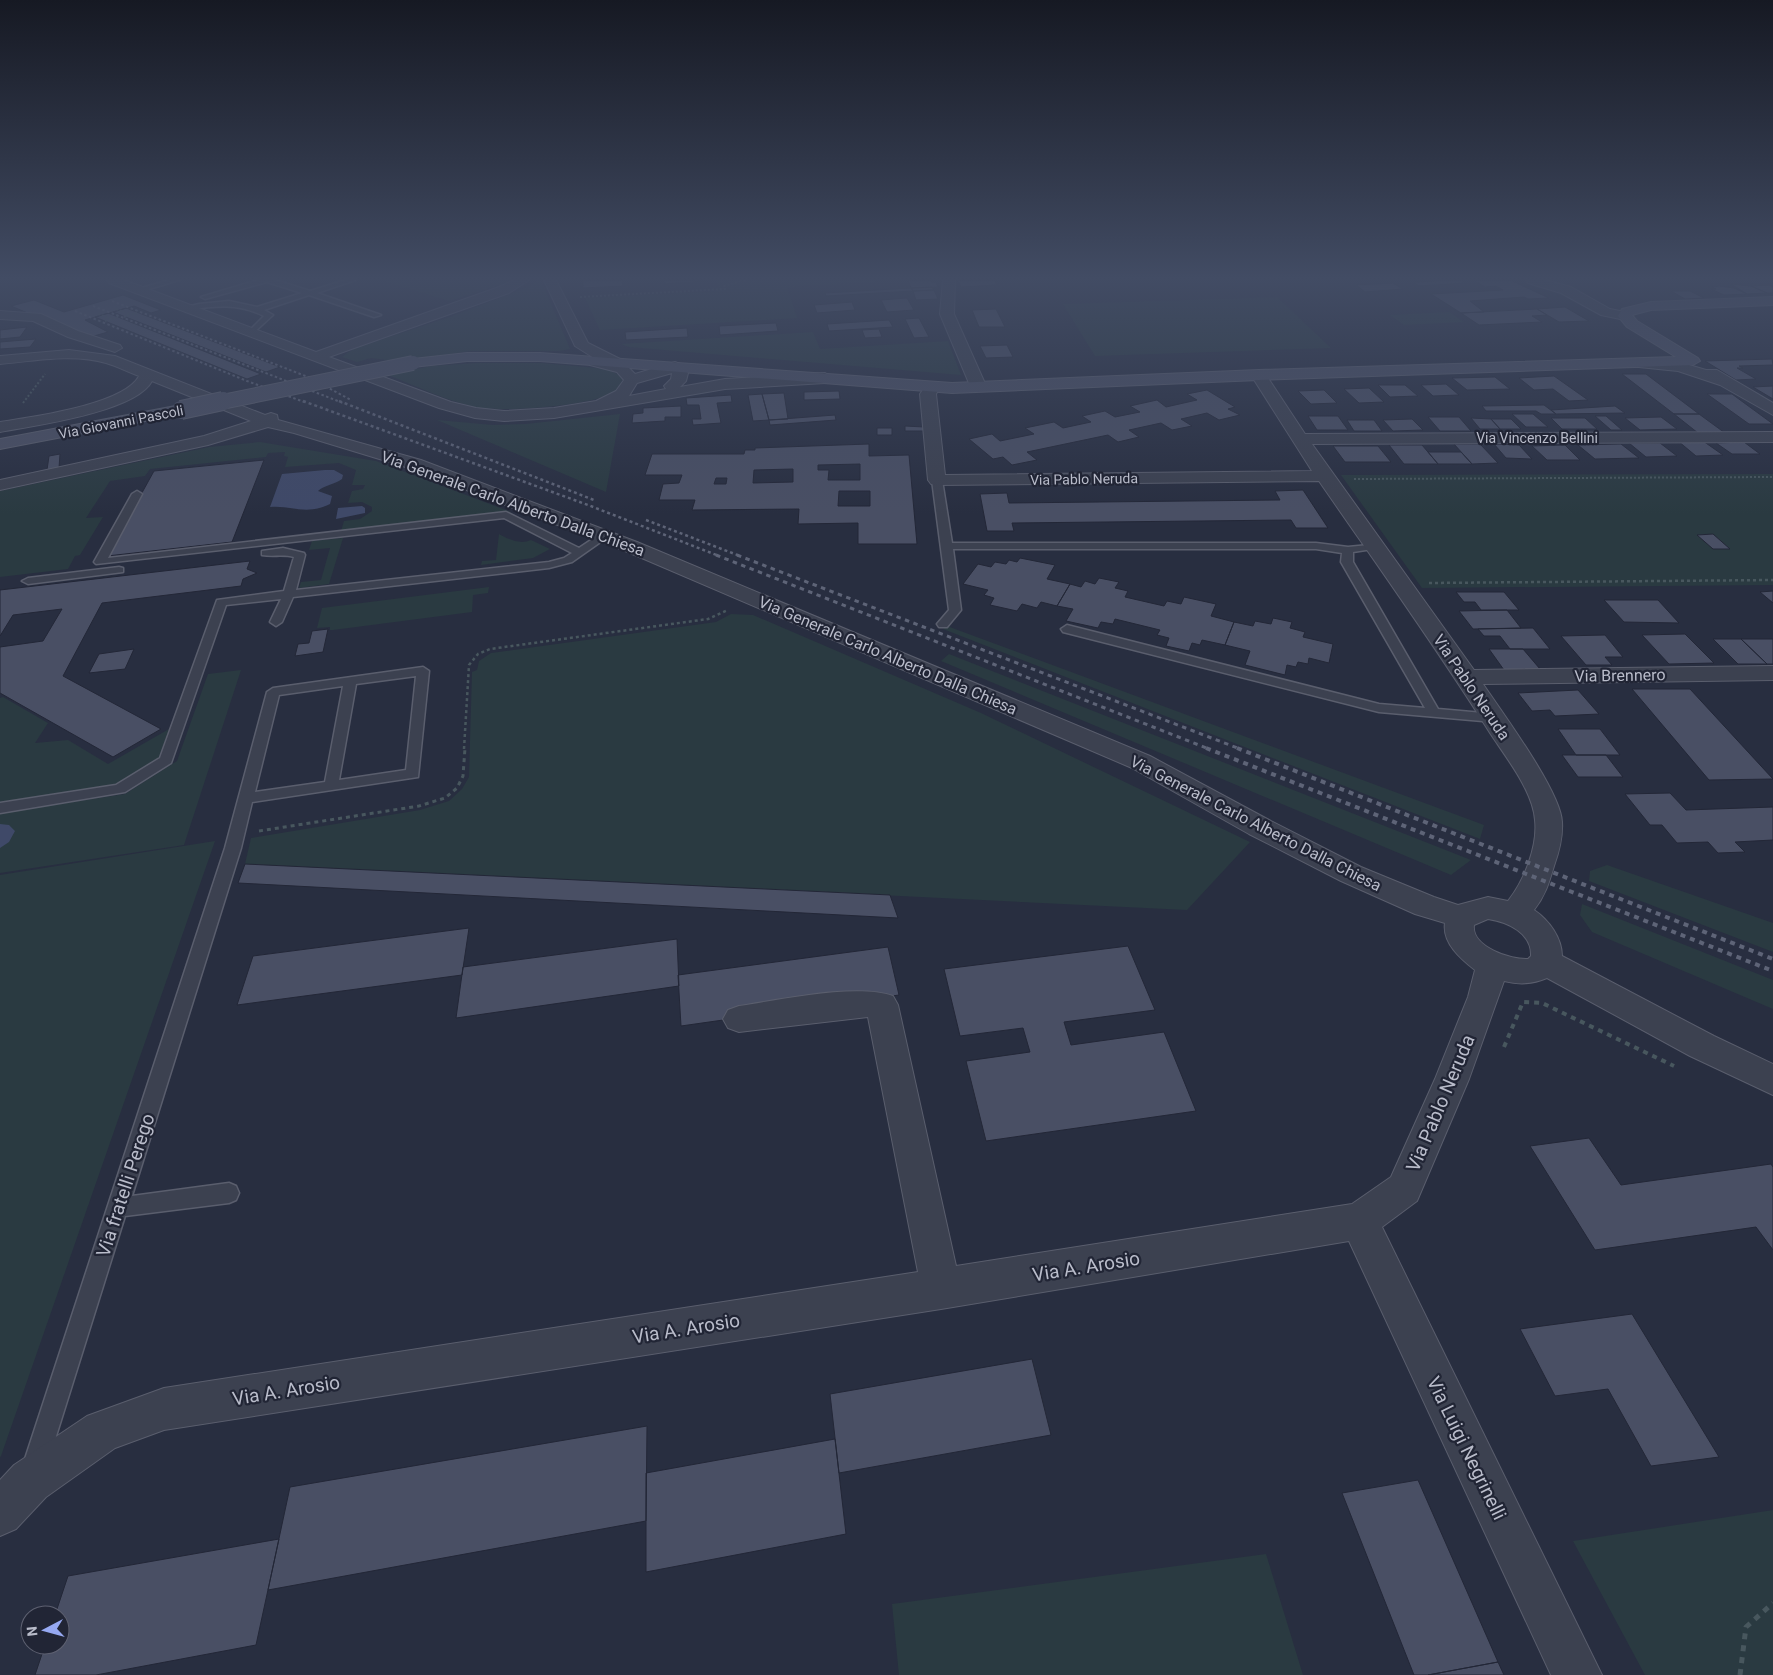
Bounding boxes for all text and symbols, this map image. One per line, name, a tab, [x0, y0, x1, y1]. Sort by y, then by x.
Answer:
street label: Via Giovanni Pascoli	[57, 402, 185, 442]
street label: Via Vincenzo Bellini	[1476, 430, 1598, 446]
street label: Via Generale Carlo Alberto Dalla Chiesa	[378, 447, 647, 560]
street label: Via Pablo Neruda	[1030, 470, 1138, 488]
street label: Via Generale Carlo Alberto Dalla Chiesa	[756, 592, 1020, 719]
street label: Via Pablo Neruda	[1429, 631, 1514, 744]
street label: Via Brennero	[1574, 665, 1666, 686]
street label: Via Generale Carlo Alberto Dalla Chiesa	[1127, 752, 1384, 895]
street label: Via Pablo Neruda	[1401, 1031, 1480, 1175]
street label: Via fratelli Perego	[91, 1111, 159, 1260]
street label: Via A. Arosio	[1031, 1247, 1142, 1286]
street label: Via A. Arosio	[631, 1309, 742, 1348]
street label: Via A. Arosio	[231, 1371, 342, 1410]
street label: Via Luigi Negrinelli	[1422, 1373, 1511, 1524]
north arrow	[20, 1605, 70, 1655]
text: N	[24, 1626, 41, 1637]

